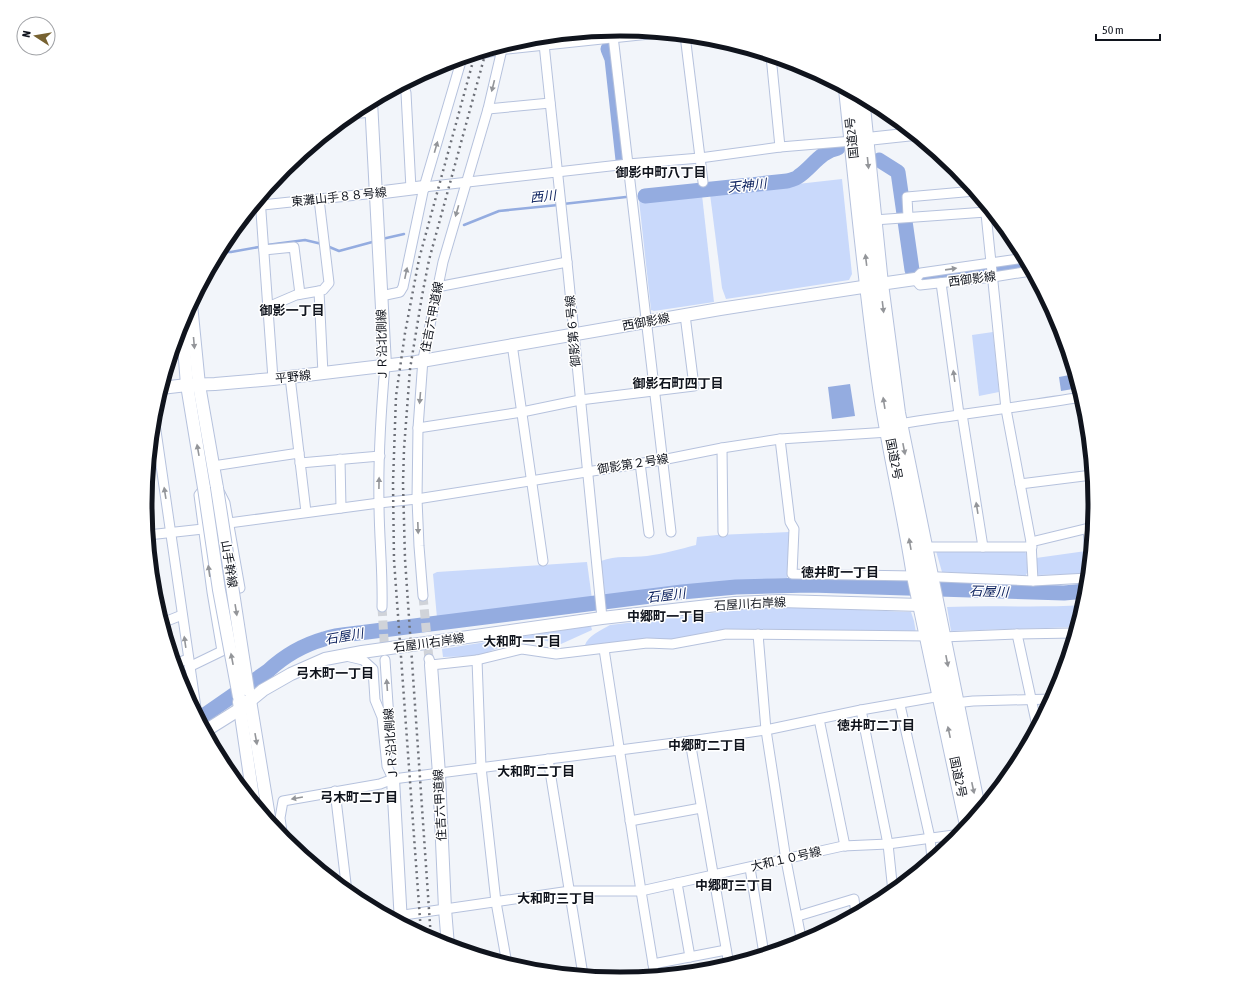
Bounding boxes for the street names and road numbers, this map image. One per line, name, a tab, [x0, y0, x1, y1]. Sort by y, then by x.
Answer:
street label: 国道2号	[843, 117, 861, 159]
street label: 東灘山手８８号線	[291, 185, 387, 209]
street label: 西御影線	[947, 269, 997, 289]
street label: 住吉六甲道線	[418, 280, 446, 354]
street label: 御影第６号線	[563, 295, 583, 367]
street label: ＪＲ沿北側線	[374, 309, 390, 381]
street label: 西御影線	[621, 311, 671, 333]
street label: 平野線	[274, 368, 312, 386]
street label: 国道2号	[883, 437, 905, 481]
street label: 御影第２号線	[596, 451, 670, 477]
street label: 山手幹線	[218, 539, 240, 589]
street label: 石屋川右岸線	[714, 595, 786, 613]
street label: 石屋川右岸線	[392, 631, 466, 655]
street label: ＪＲ沿北側線	[382, 708, 400, 780]
street label: 国道2号	[947, 755, 969, 799]
street label: 住吉六甲道線	[431, 769, 449, 841]
street label: 大和１０号線	[749, 844, 823, 874]

